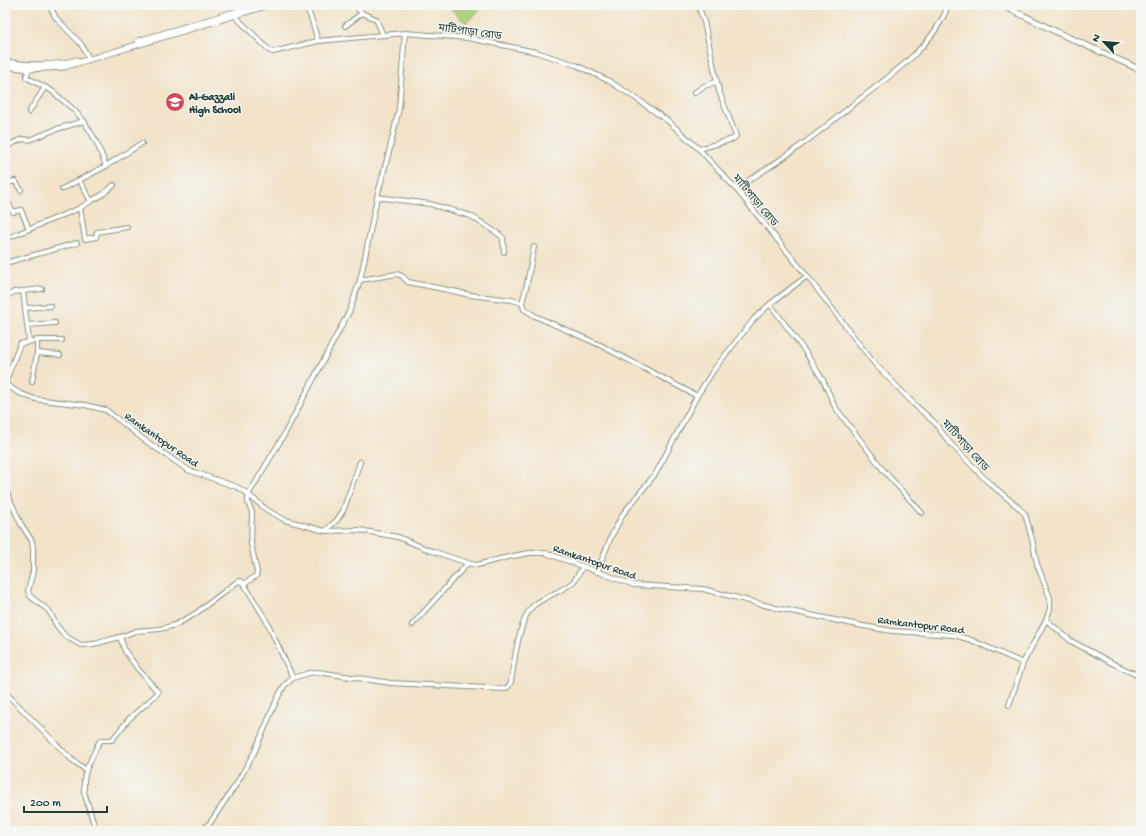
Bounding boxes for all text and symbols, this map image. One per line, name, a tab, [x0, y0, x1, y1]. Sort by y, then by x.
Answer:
street label: মাটিপাড়া রোড	[436, 20, 503, 43]
north arrow	[1084, 22, 1124, 62]
text: N	[1090, 33, 1104, 44]
school or university icon: Al-Gazzali High School	[164, 91, 186, 113]
place label: Al-Gazzali High School	[188, 92, 242, 118]
street label: মাটিপাড়া রোড	[729, 171, 781, 230]
street label: Ramkantopur Road	[122, 411, 201, 471]
street label: মাটিপাড়া রোড	[938, 416, 992, 474]
street label: Ramkantopur Road	[551, 543, 639, 583]
street label: Ramkantopur Road	[877, 615, 966, 637]
scale bar	[24, 788, 107, 814]
text: 200 m	[30, 797, 61, 811]

